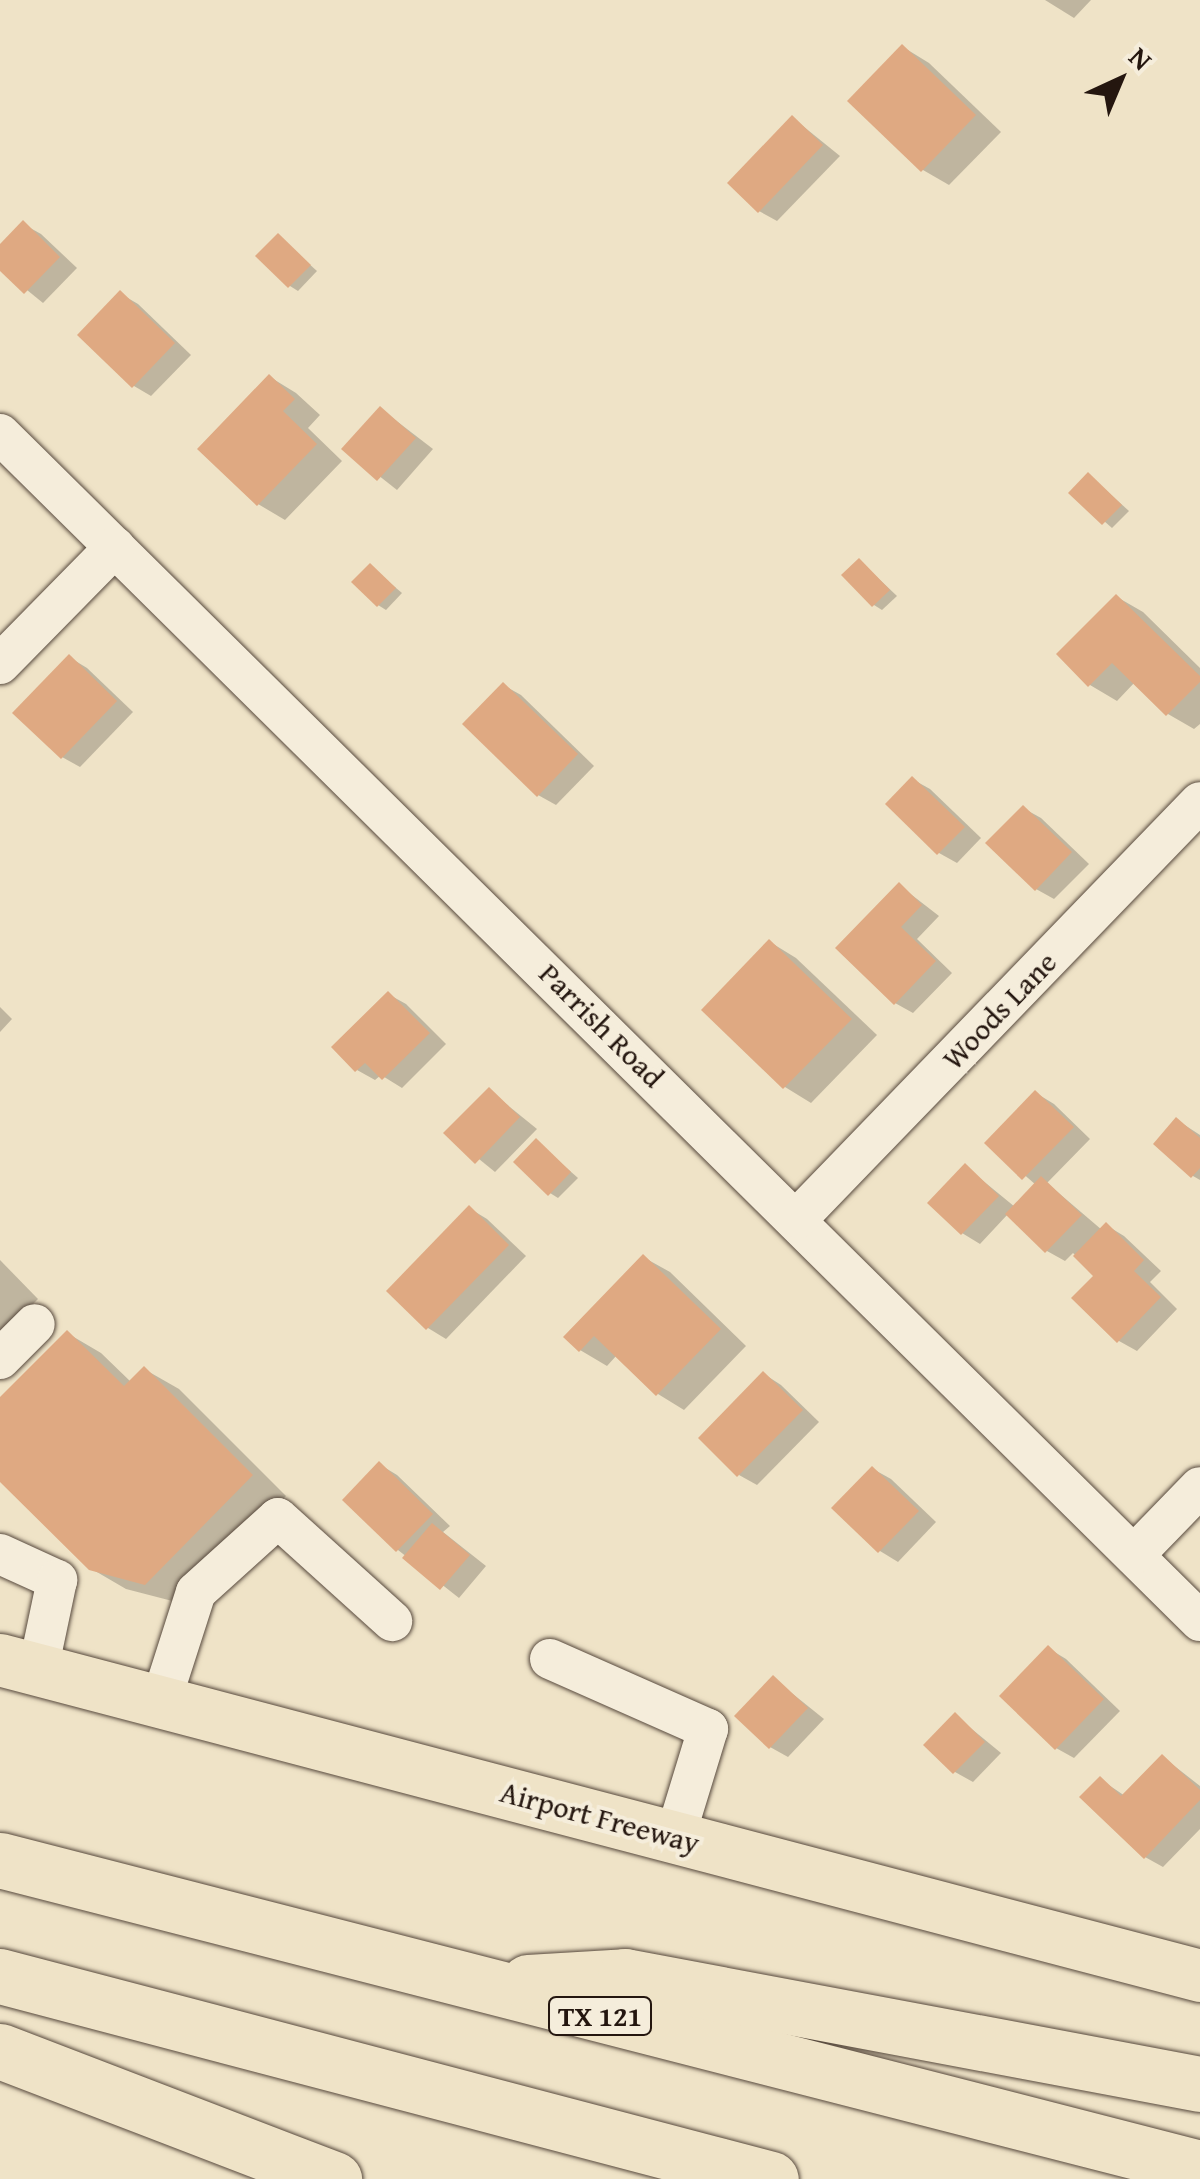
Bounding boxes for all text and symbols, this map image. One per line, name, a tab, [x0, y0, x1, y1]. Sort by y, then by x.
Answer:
north arrow	[1070, 30, 1170, 130]
text: N	[1120, 37, 1162, 79]
street label: Woods Lane	[934, 944, 1064, 1076]
street label: Parrish Road	[532, 955, 672, 1095]
street label: Airport Freeway	[496, 1773, 704, 1861]
road number: TX 121	[548, 1993, 652, 2039]

